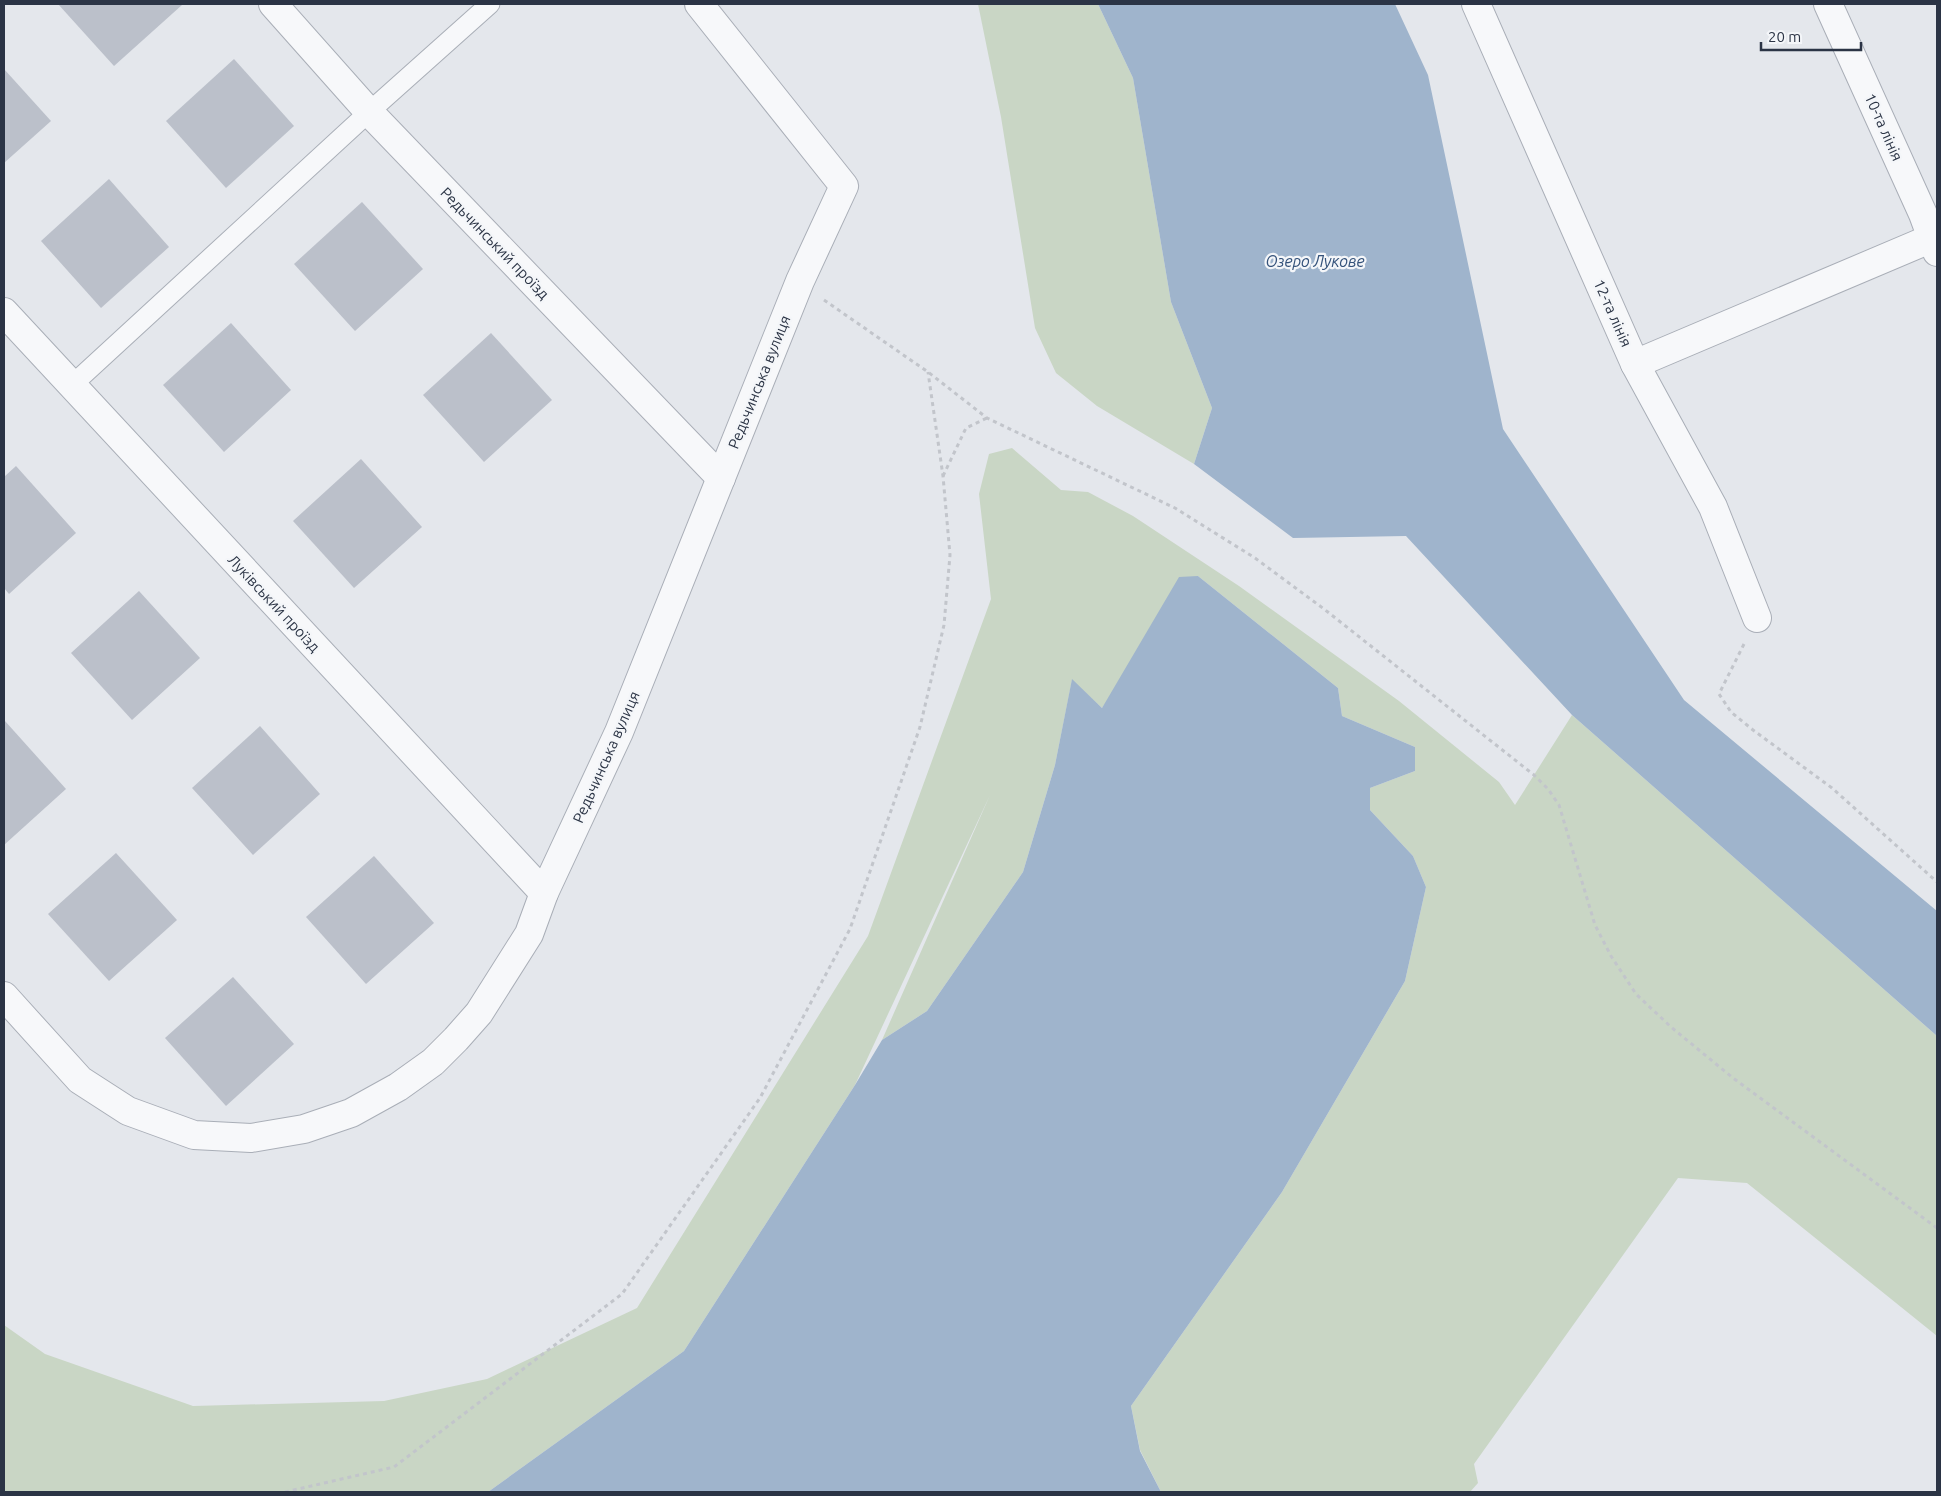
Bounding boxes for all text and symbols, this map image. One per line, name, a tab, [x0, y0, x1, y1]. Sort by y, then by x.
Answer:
scale bar	[1761, 20, 1861, 52]
text: 20 m	[1768, 28, 1801, 45]
street label: 10-та лінія	[1862, 91, 1906, 163]
street label: Редьчинський проїзд	[437, 184, 553, 302]
water label: Озеро Лукове	[1266, 252, 1364, 270]
street label: 12-та лінія	[1591, 277, 1635, 349]
street label: Редьчинська вулиця	[724, 313, 794, 451]
street label: Луківський проїзд	[225, 551, 324, 655]
street label: Редьчинська вулиця	[569, 689, 643, 825]

